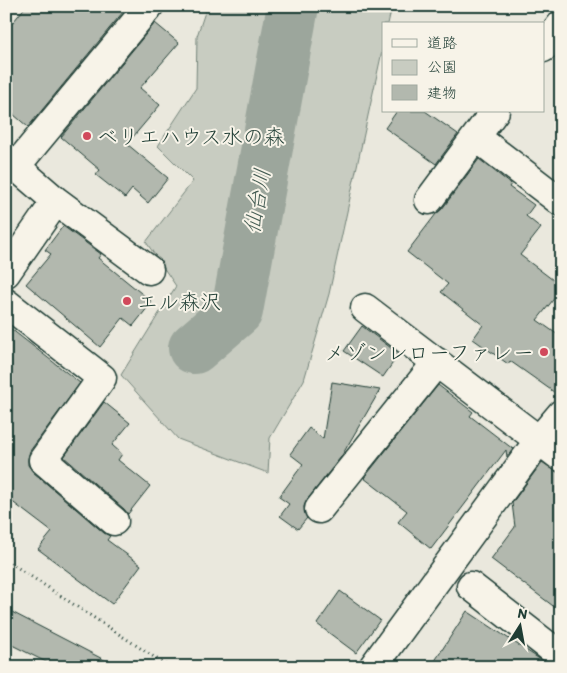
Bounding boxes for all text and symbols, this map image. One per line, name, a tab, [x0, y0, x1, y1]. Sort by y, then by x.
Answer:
legend	[382, 22, 544, 112]
text: 道路	[427, 34, 457, 52]
text: 公園	[427, 58, 457, 76]
text: 建物	[427, 84, 457, 102]
place label: ベリエハウス水の森	[97, 124, 285, 149]
marker: ベリエハウス水の森	[81, 130, 93, 142]
water label: 仙台川	[238, 166, 276, 236]
place label: エル森沢	[137, 289, 221, 314]
marker: エル森沢	[121, 295, 133, 307]
place label: メゾンレローファレー	[324, 340, 534, 365]
marker: メゾンレローファレー	[538, 346, 550, 358]
north arrow	[494, 600, 544, 650]
text: N	[516, 604, 529, 623]

